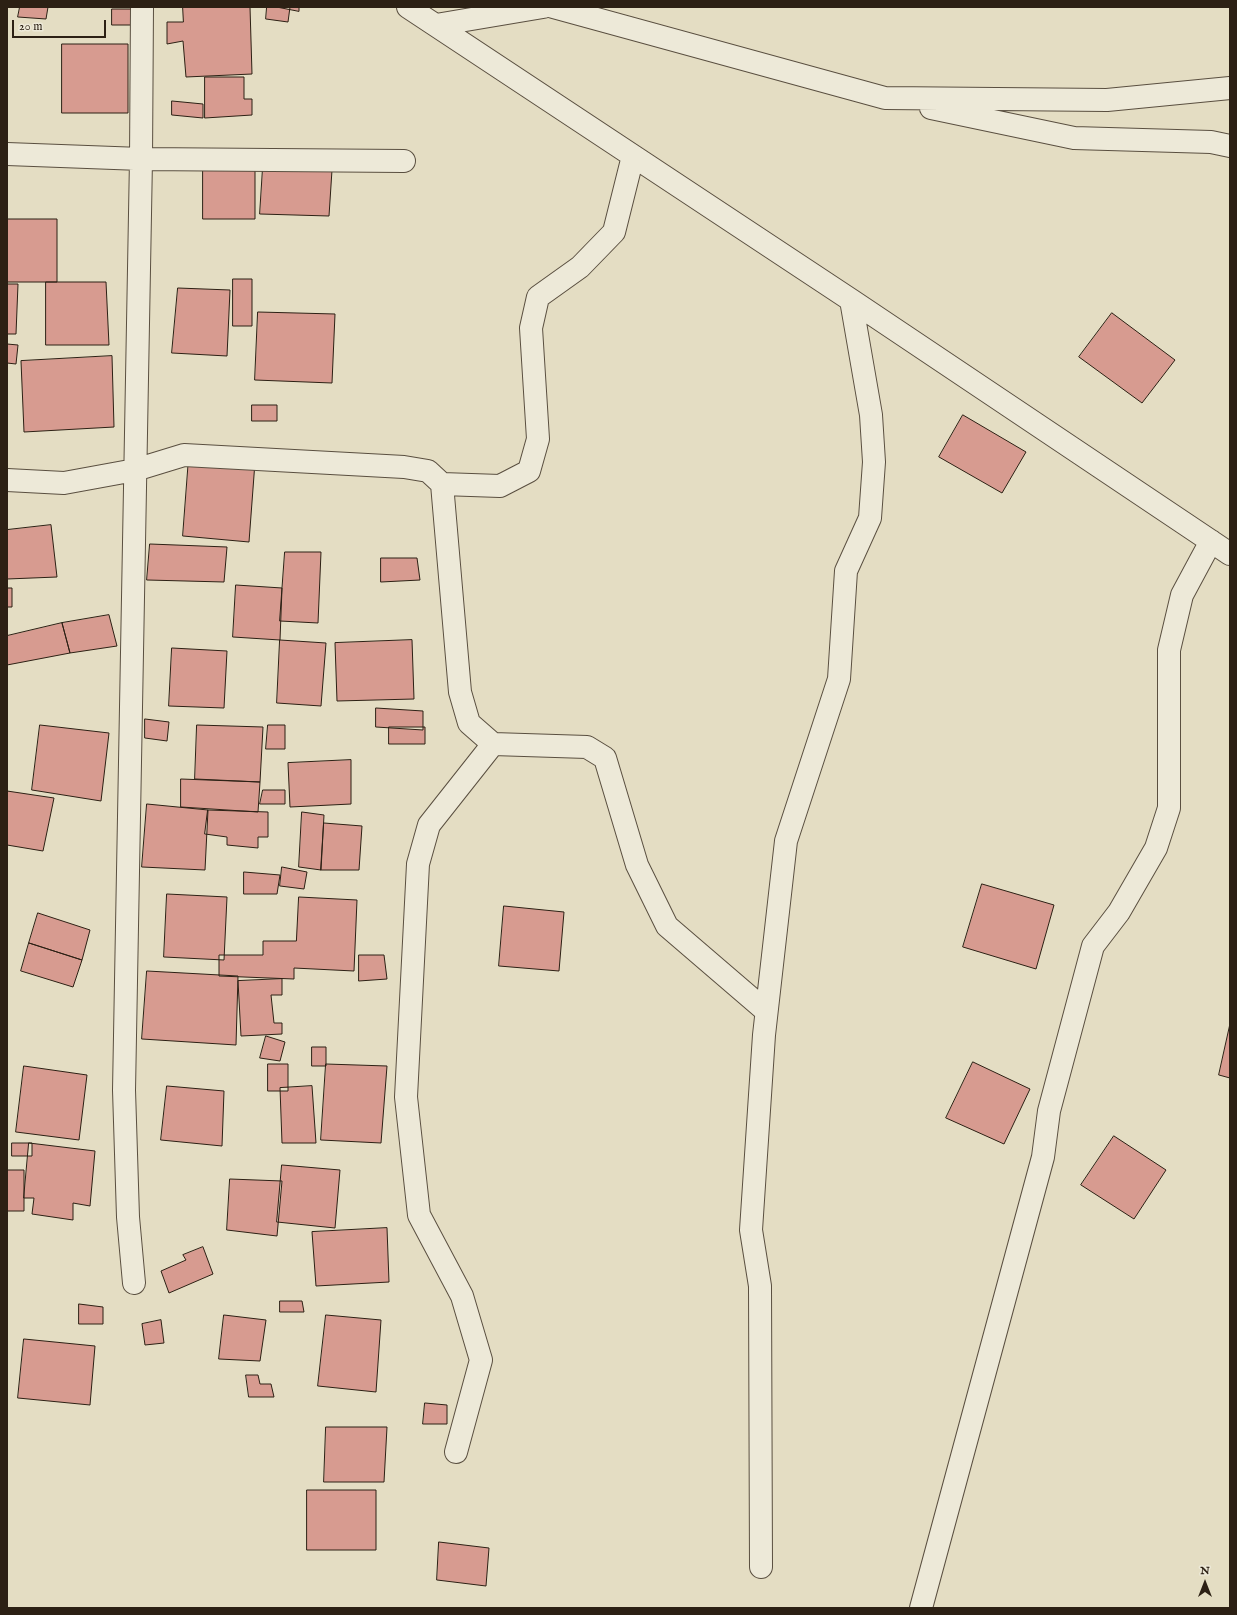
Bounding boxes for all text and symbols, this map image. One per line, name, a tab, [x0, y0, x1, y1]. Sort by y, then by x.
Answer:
scale bar	[14, 12, 108, 38]
text: 20 m	[19, 19, 42, 34]
north arrow	[1185, 1563, 1225, 1603]
text: N	[1200, 1564, 1210, 1578]

